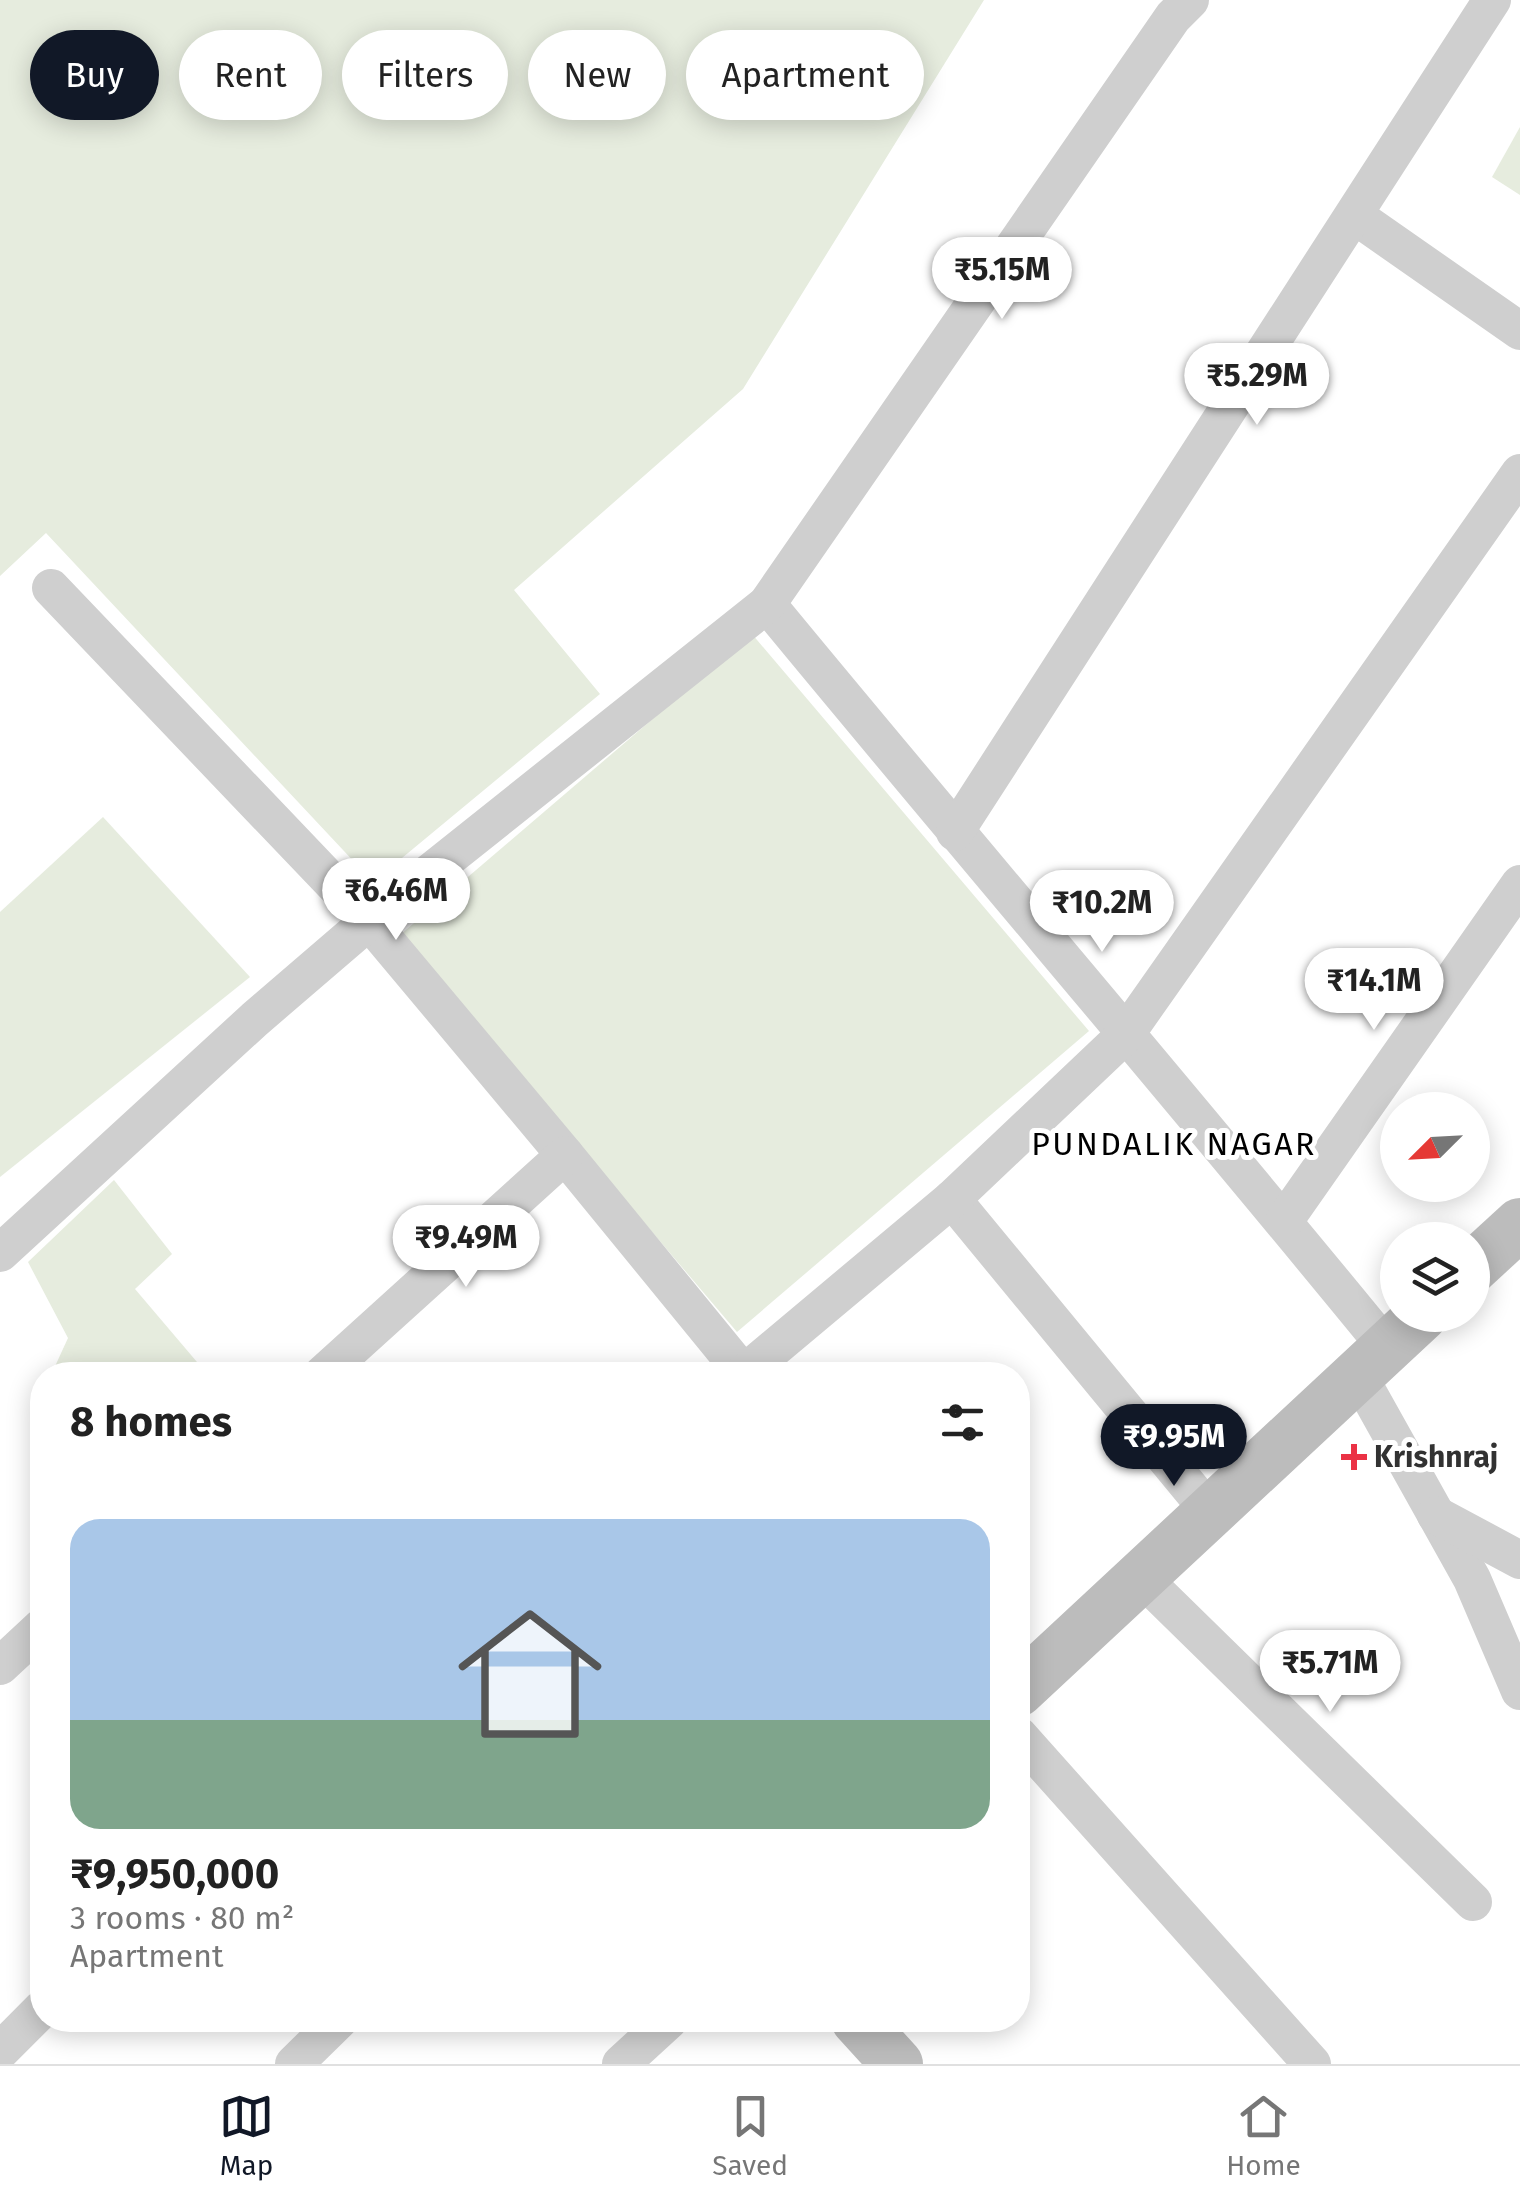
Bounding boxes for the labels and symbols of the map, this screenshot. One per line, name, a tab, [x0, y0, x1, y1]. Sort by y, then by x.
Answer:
pin: ₹5.15M	[921, 237, 1083, 322]
pin: ₹5.29M	[1176, 343, 1338, 428]
pin: ₹6.46M	[315, 858, 477, 943]
pin: ₹10.2M	[1021, 870, 1183, 955]
pin: ₹14.1M	[1293, 948, 1455, 1033]
north arrow	[1380, 1092, 1490, 1202]
district label: PUNDALIK NAGAR	[1031, 1125, 1317, 1163]
pin: ₹9.49M	[385, 1205, 547, 1290]
pin: ₹9.95M	[1093, 1404, 1255, 1489]
place label: Krishnraj	[1374, 1439, 1498, 1475]
marker: Krishnraj	[1343, 1446, 1365, 1468]
pin: ₹5.71M	[1249, 1630, 1411, 1715]

